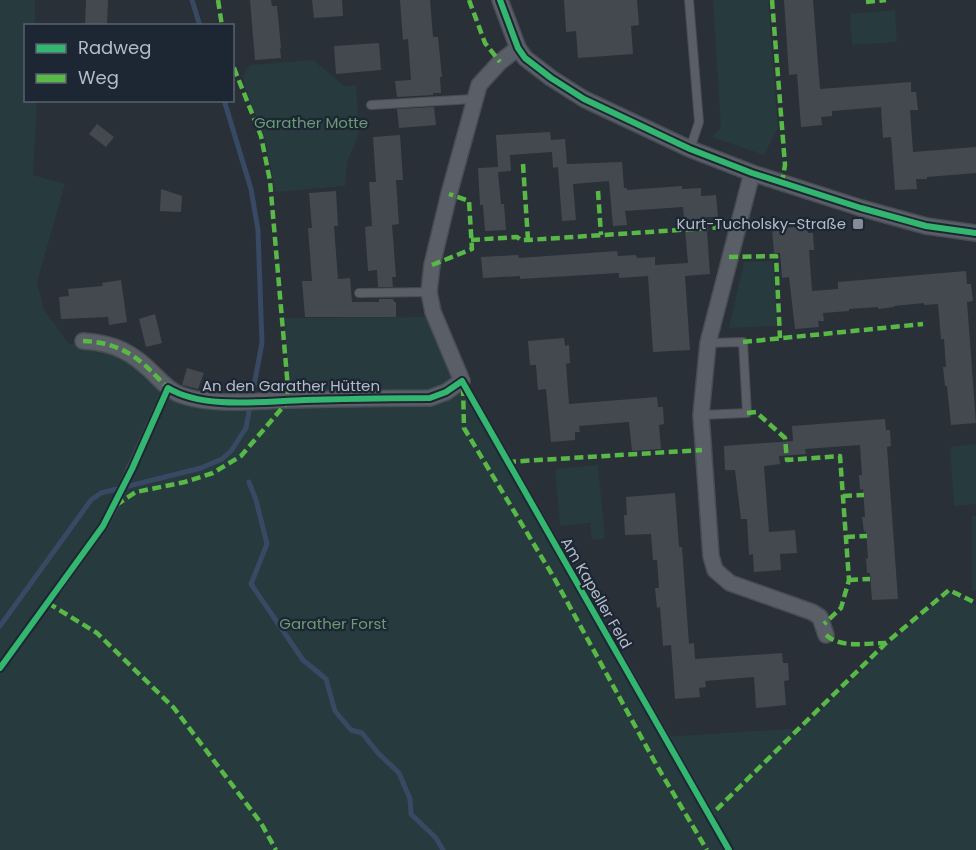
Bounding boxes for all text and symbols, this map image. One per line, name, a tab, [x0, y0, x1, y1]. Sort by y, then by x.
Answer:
legend	[24, 24, 234, 102]
text: Radweg	[78, 35, 151, 60]
text: Weg	[78, 65, 119, 90]
park label: Garather Motte	[254, 112, 368, 133]
place label: Kurt-Tucholsky-Straße	[677, 213, 846, 234]
marker: Kurt-Tucholsky-Straße	[851, 217, 865, 231]
street label: An den Garather Hütten	[202, 375, 380, 396]
street label: Am Kapeller Feld	[556, 533, 637, 652]
park label: Garather Forst	[279, 613, 387, 634]

